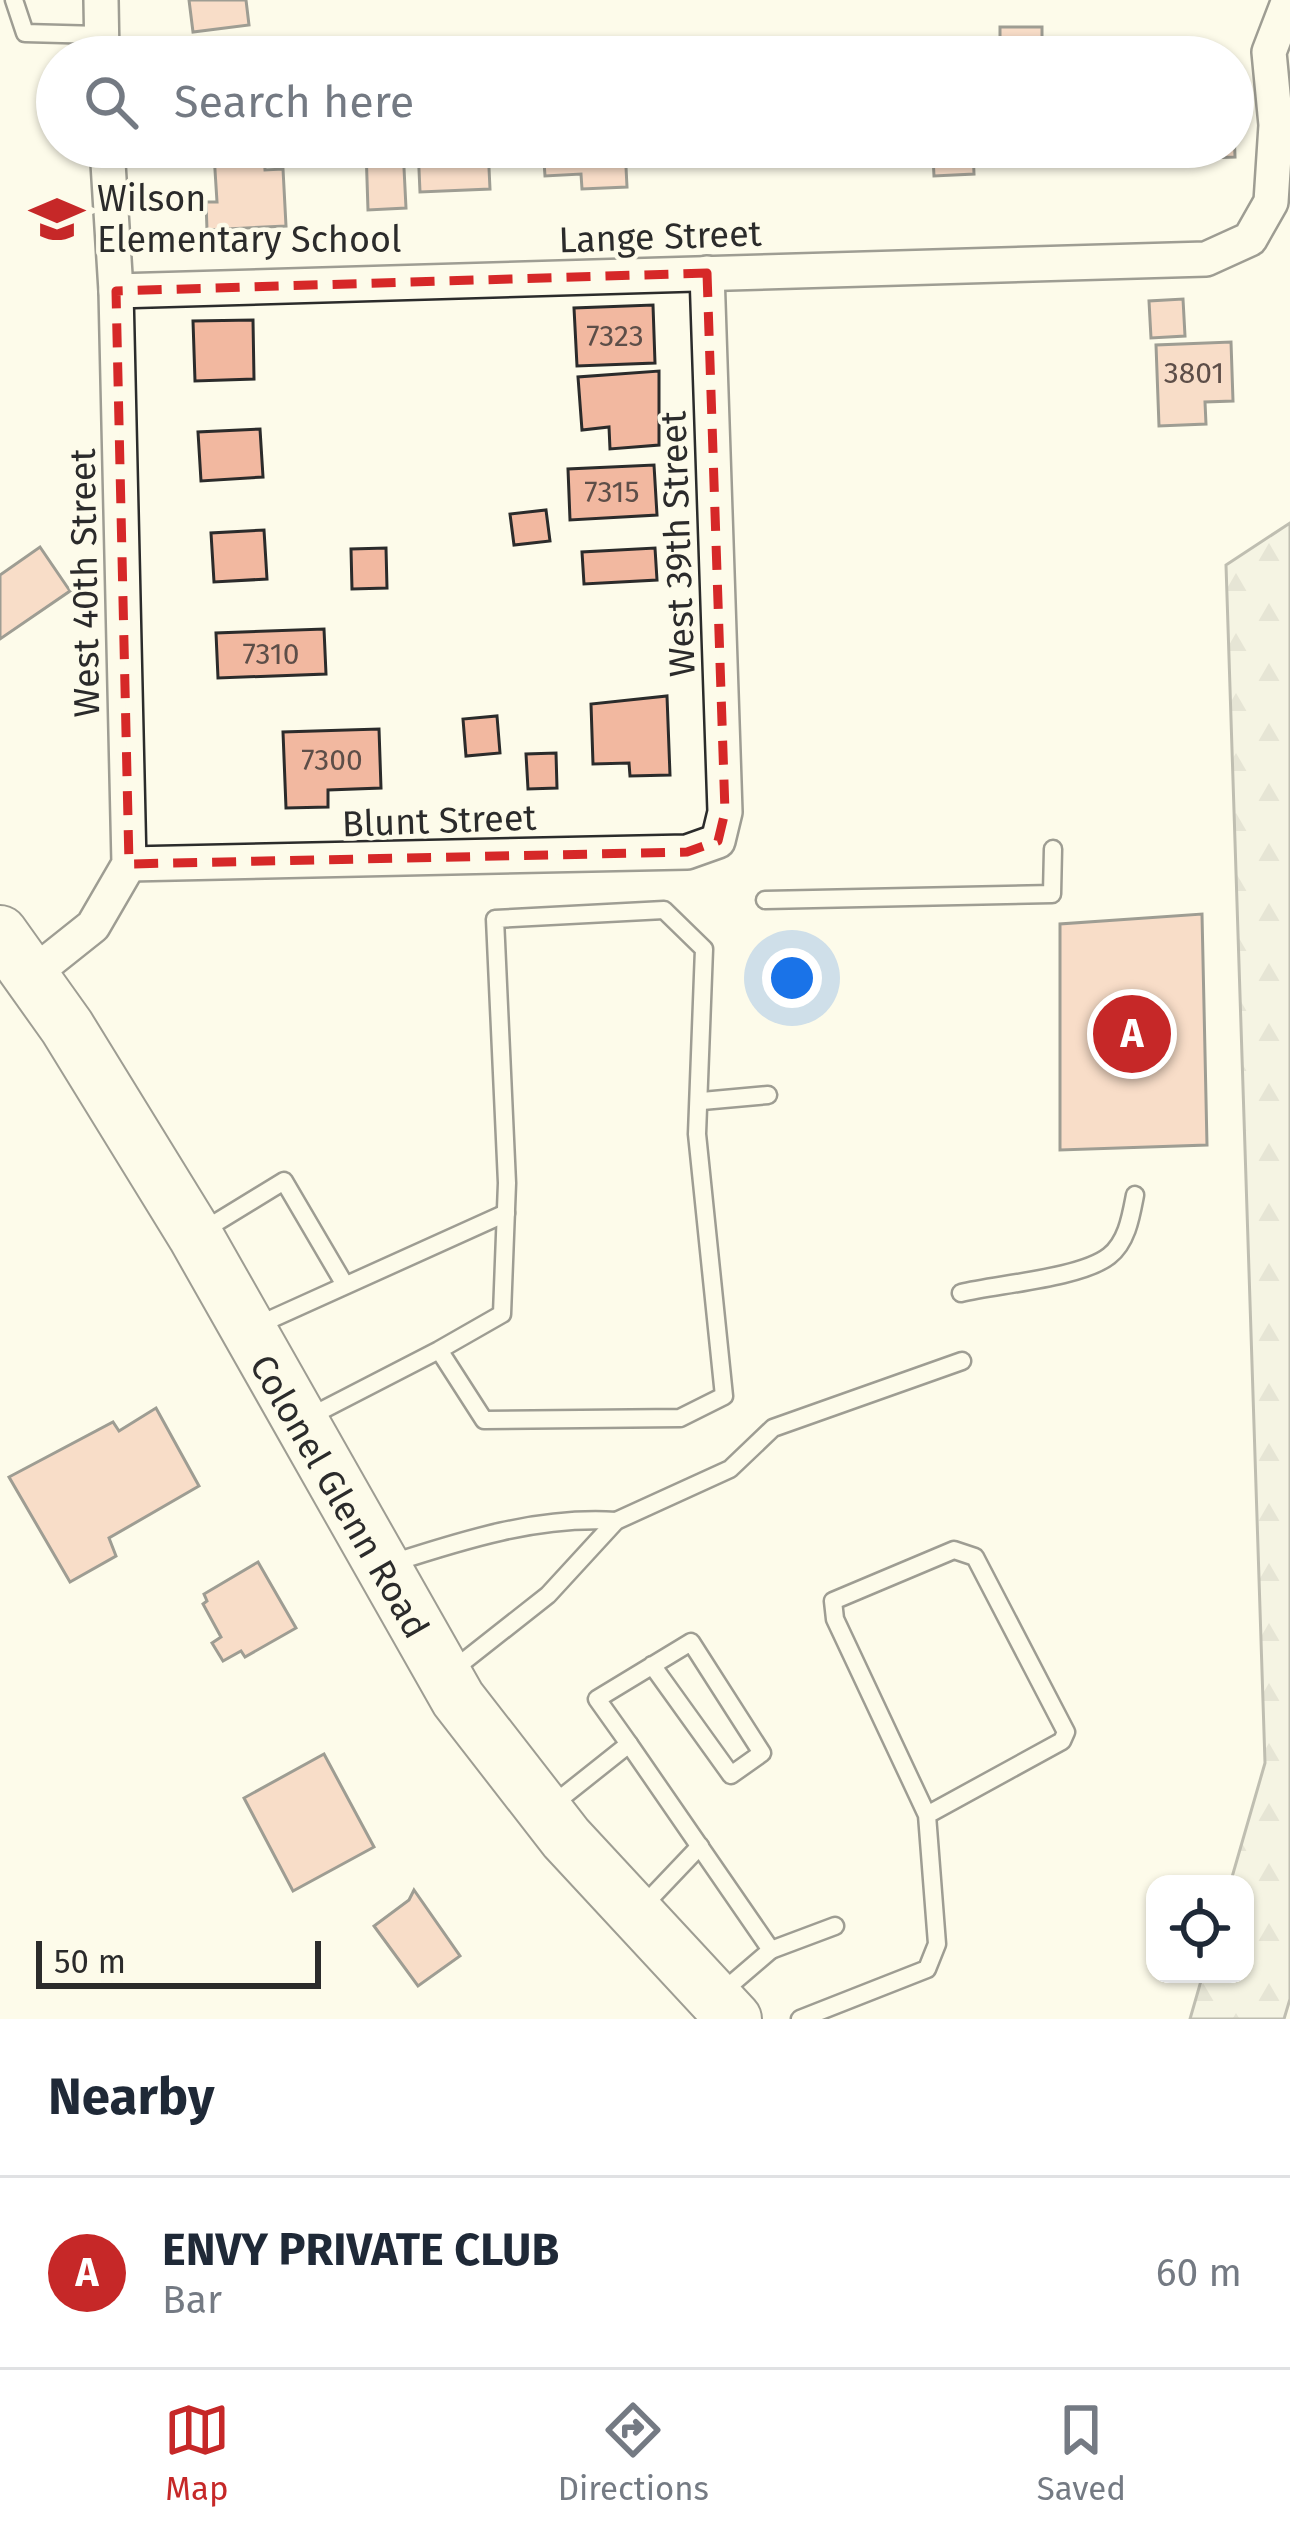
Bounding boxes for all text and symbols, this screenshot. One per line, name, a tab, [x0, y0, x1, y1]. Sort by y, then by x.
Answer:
search box	[36, 36, 1254, 168]
icon: search	[78, 69, 144, 135]
text: Search here	[174, 75, 414, 129]
place label: Wilson Elementary School	[97, 177, 402, 262]
school or university icon: Wilson Elementary School	[28, 190, 86, 248]
street label: Lange Street	[558, 211, 762, 263]
house number: 7323	[586, 318, 644, 354]
house number: 3801	[1164, 355, 1224, 391]
street label: West 39th Street	[651, 410, 705, 678]
street label: West 40th Street	[61, 448, 109, 718]
house number: 7315	[584, 474, 640, 510]
house number: 7310	[243, 636, 299, 672]
house number: 7300	[301, 742, 363, 778]
street label: Blunt Street	[341, 796, 537, 846]
your location	[762, 948, 822, 1008]
pin: A	[1093, 989, 1171, 1079]
street label: Colonel Glenn Road	[240, 1347, 438, 1646]
map controls	[1146, 1875, 1254, 1983]
button: locate	[1146, 1875, 1254, 1983]
scale bar	[36, 1935, 321, 1988]
text: 50 m	[54, 1942, 126, 1982]
text: Nearby	[48, 2066, 214, 2128]
text: ENVY PRIVATE CLUB	[162, 2223, 559, 2277]
text: A	[75, 2250, 99, 2296]
text: 60 m	[1156, 2250, 1242, 2296]
text: Bar	[162, 2277, 222, 2323]
tab: Map	[164, 2397, 230, 2509]
tab: Directions	[558, 2397, 709, 2509]
tab: Saved	[1037, 2397, 1126, 2509]

